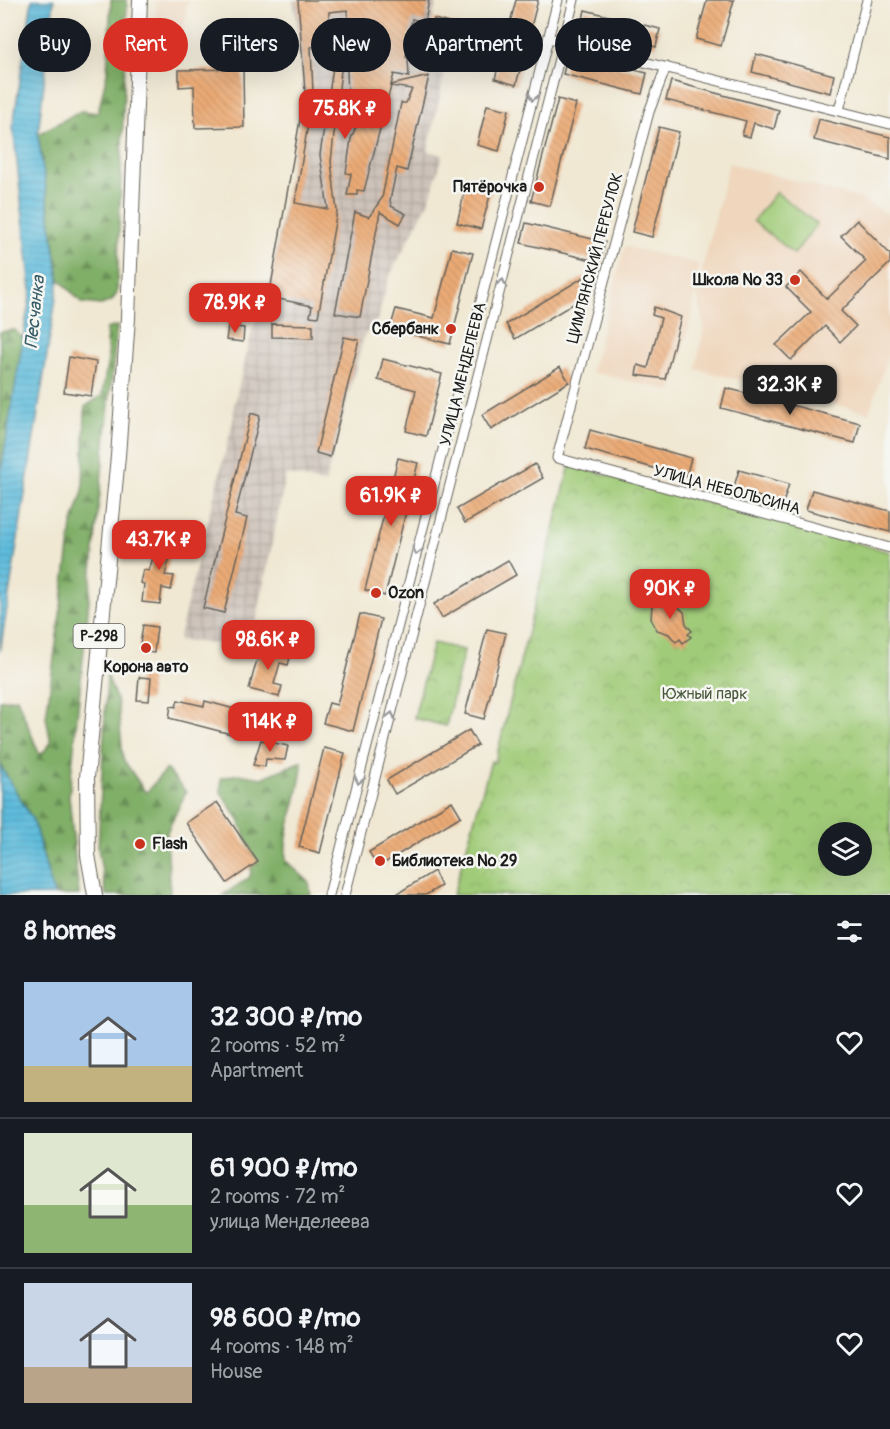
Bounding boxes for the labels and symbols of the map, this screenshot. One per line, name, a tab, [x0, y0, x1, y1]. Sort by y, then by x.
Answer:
pin: 75.8K ₽	[290, 89, 400, 140]
one-way arrow	[528, 92, 541, 102]
street label: ЦИМЛЯНСКИЙ ПЕРЕУЛОК	[563, 170, 627, 346]
place label: Пятёрочка	[453, 177, 528, 197]
marker: Пятёрочка	[532, 180, 546, 194]
place label: Школа № 33	[692, 270, 783, 290]
water label: Песчанка	[20, 273, 50, 349]
marker: Школа № 33	[788, 273, 802, 287]
one-way arrow	[494, 278, 507, 288]
pin: 78.9K ₽	[180, 283, 290, 334]
street label: УЛИЦА МЕНДЕЛЕЕВА	[435, 300, 491, 448]
place label: Сбербанк	[372, 319, 439, 339]
marker: Сбербанк	[444, 322, 458, 336]
pin: 32.3K ₽	[735, 365, 845, 416]
street label: УЛИЦА НЕБОЛЬСИНА	[651, 461, 803, 519]
pin: 61.9K ₽	[336, 476, 446, 527]
pin: 43.7K ₽	[104, 520, 214, 571]
one-way arrow	[412, 546, 425, 556]
pin: 90K ₽	[628, 569, 712, 620]
place label: Ozon	[388, 583, 424, 603]
marker: Ozon	[369, 586, 383, 600]
pin: 98.6K ₽	[213, 620, 323, 671]
road number: Р-298	[74, 624, 124, 648]
marker: Корона авто	[139, 641, 153, 655]
place label: Корона авто	[104, 657, 189, 677]
park label: Южный парк	[663, 684, 747, 704]
pin: 114K ₽	[221, 702, 319, 753]
one-way arrow	[383, 711, 396, 721]
one-way arrow	[353, 775, 366, 785]
place label: Flash	[152, 834, 188, 854]
marker: Flash	[133, 837, 147, 851]
place label: Библиотека № 29	[392, 851, 517, 871]
marker: Библиотека № 29	[373, 854, 387, 868]

